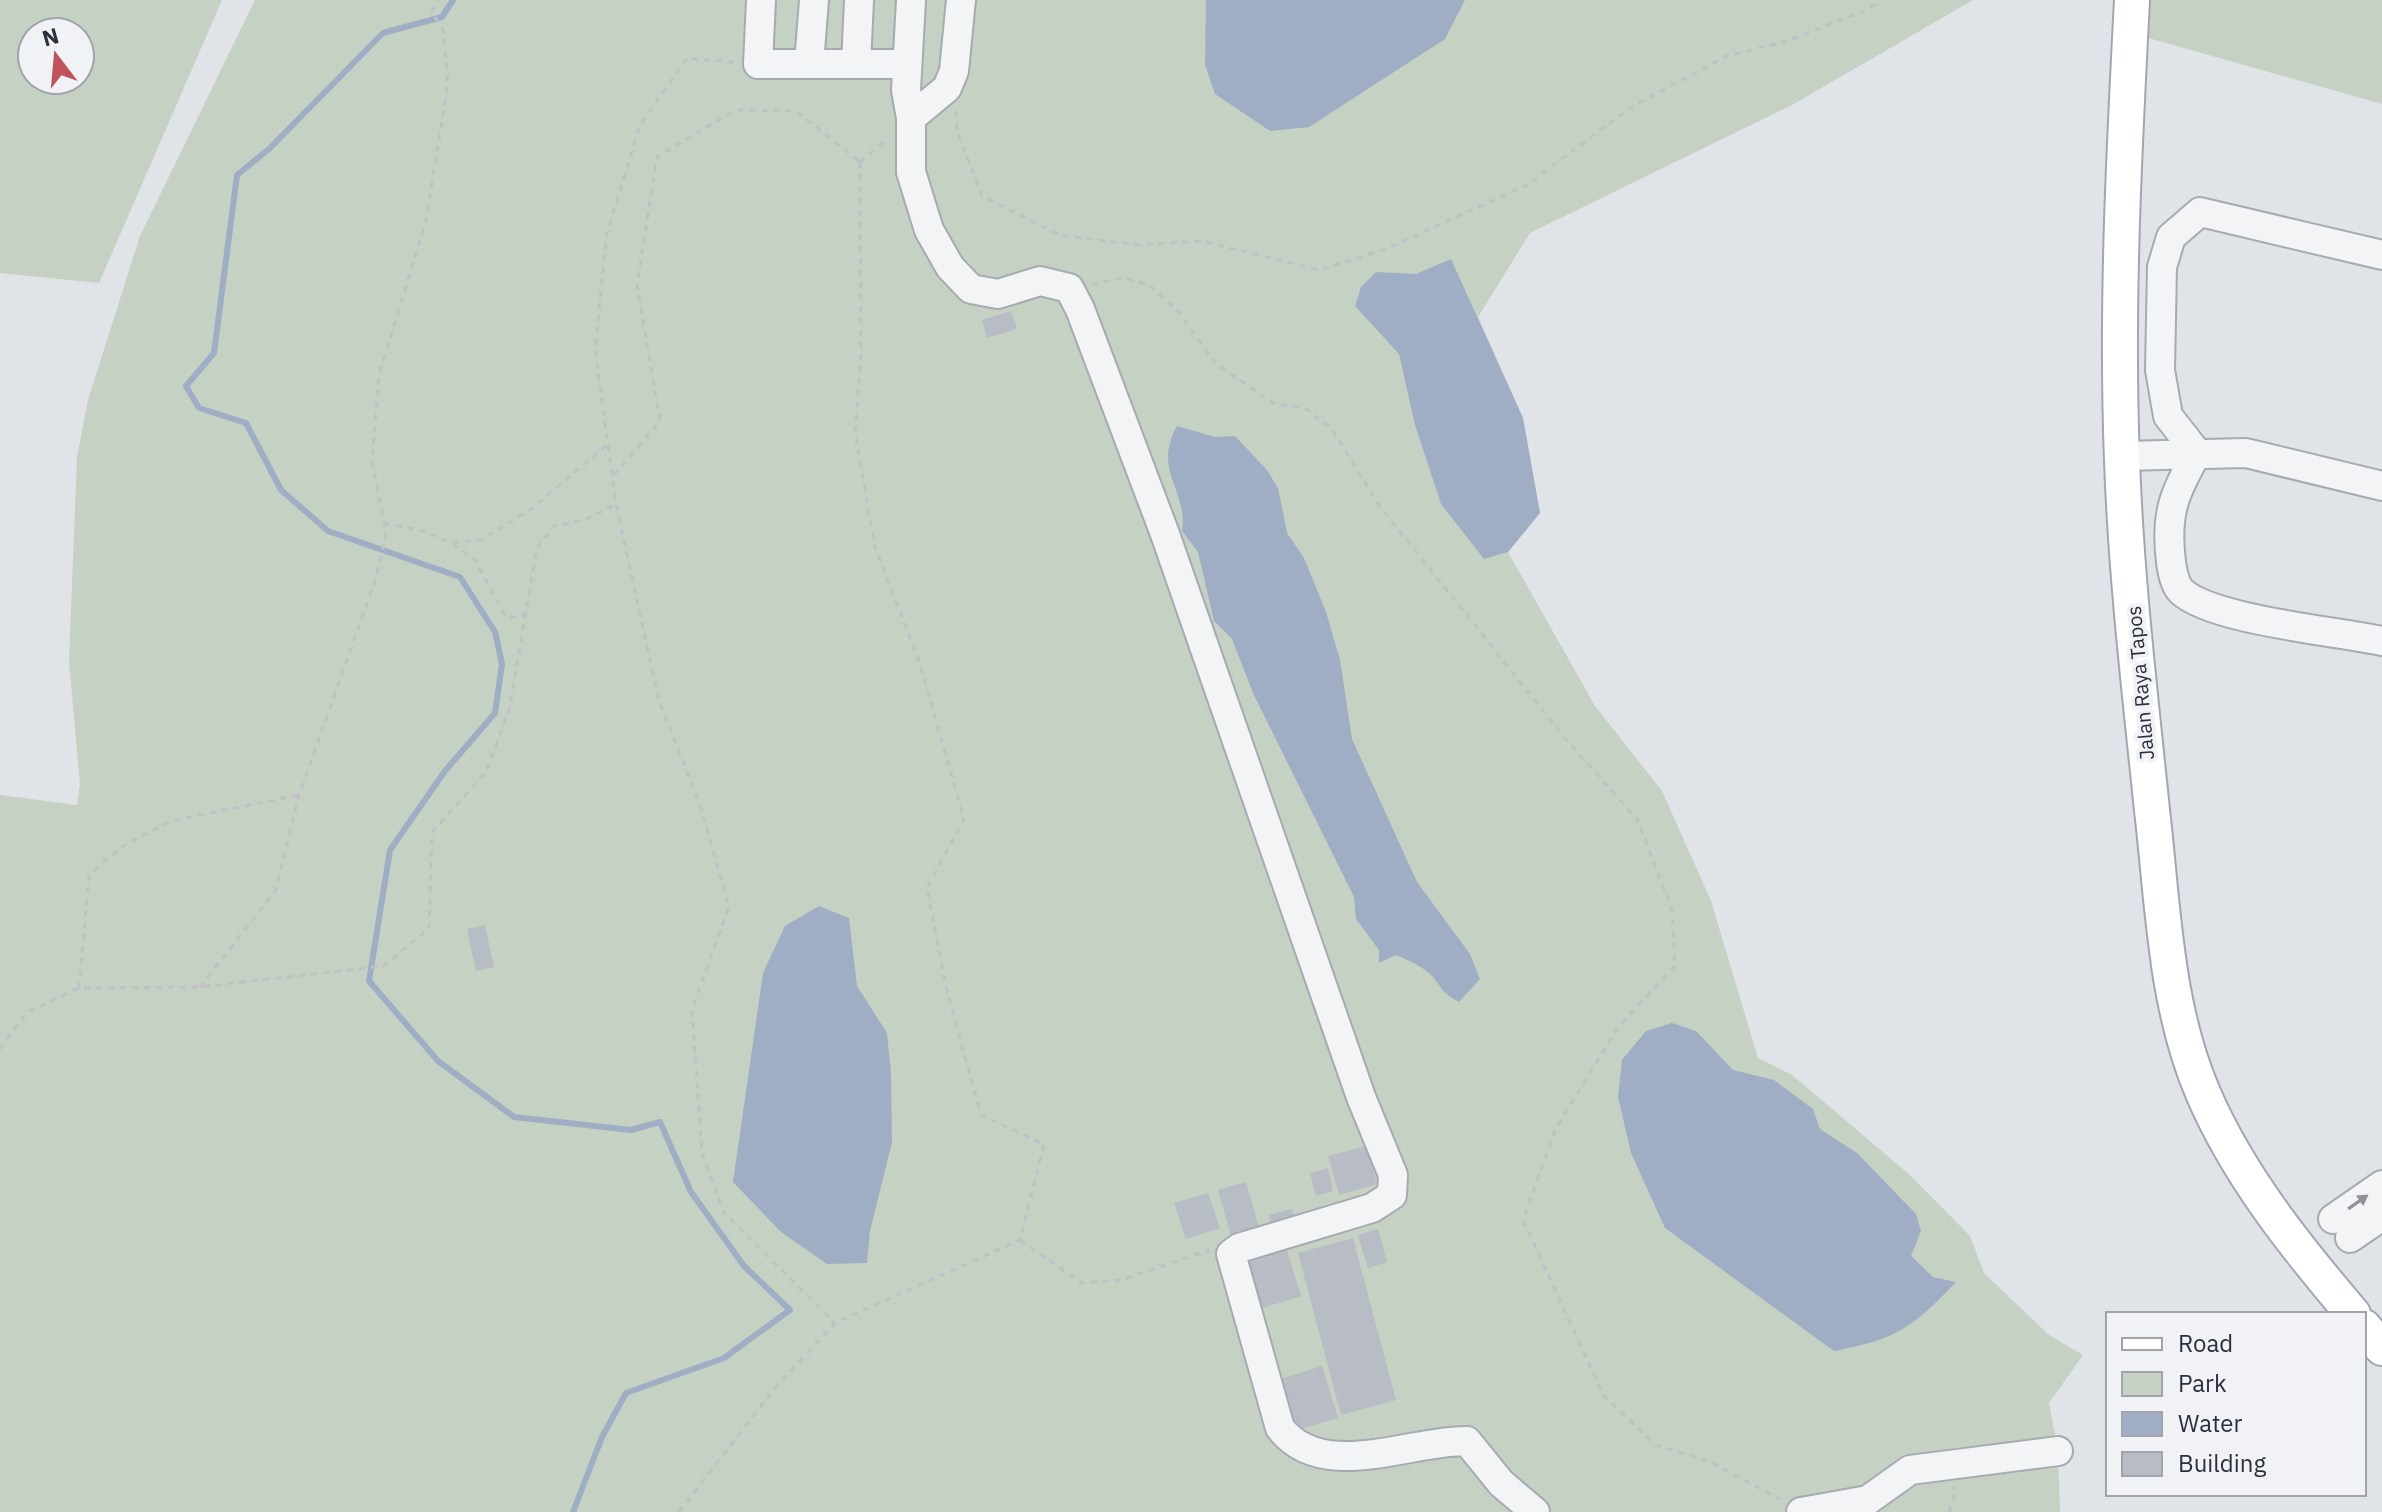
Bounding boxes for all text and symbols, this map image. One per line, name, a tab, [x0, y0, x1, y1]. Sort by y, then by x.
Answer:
north arrow	[16, 16, 96, 96]
text: N	[39, 20, 62, 52]
street label: Jalan Raya Tapos	[2120, 605, 2160, 761]
one-way arrow	[2347, 1195, 2368, 1210]
legend	[2106, 1312, 2366, 1496]
text: Road	[2178, 1327, 2233, 1359]
text: Park	[2178, 1367, 2227, 1399]
text: Water	[2178, 1407, 2242, 1439]
text: Building	[2178, 1447, 2266, 1479]

